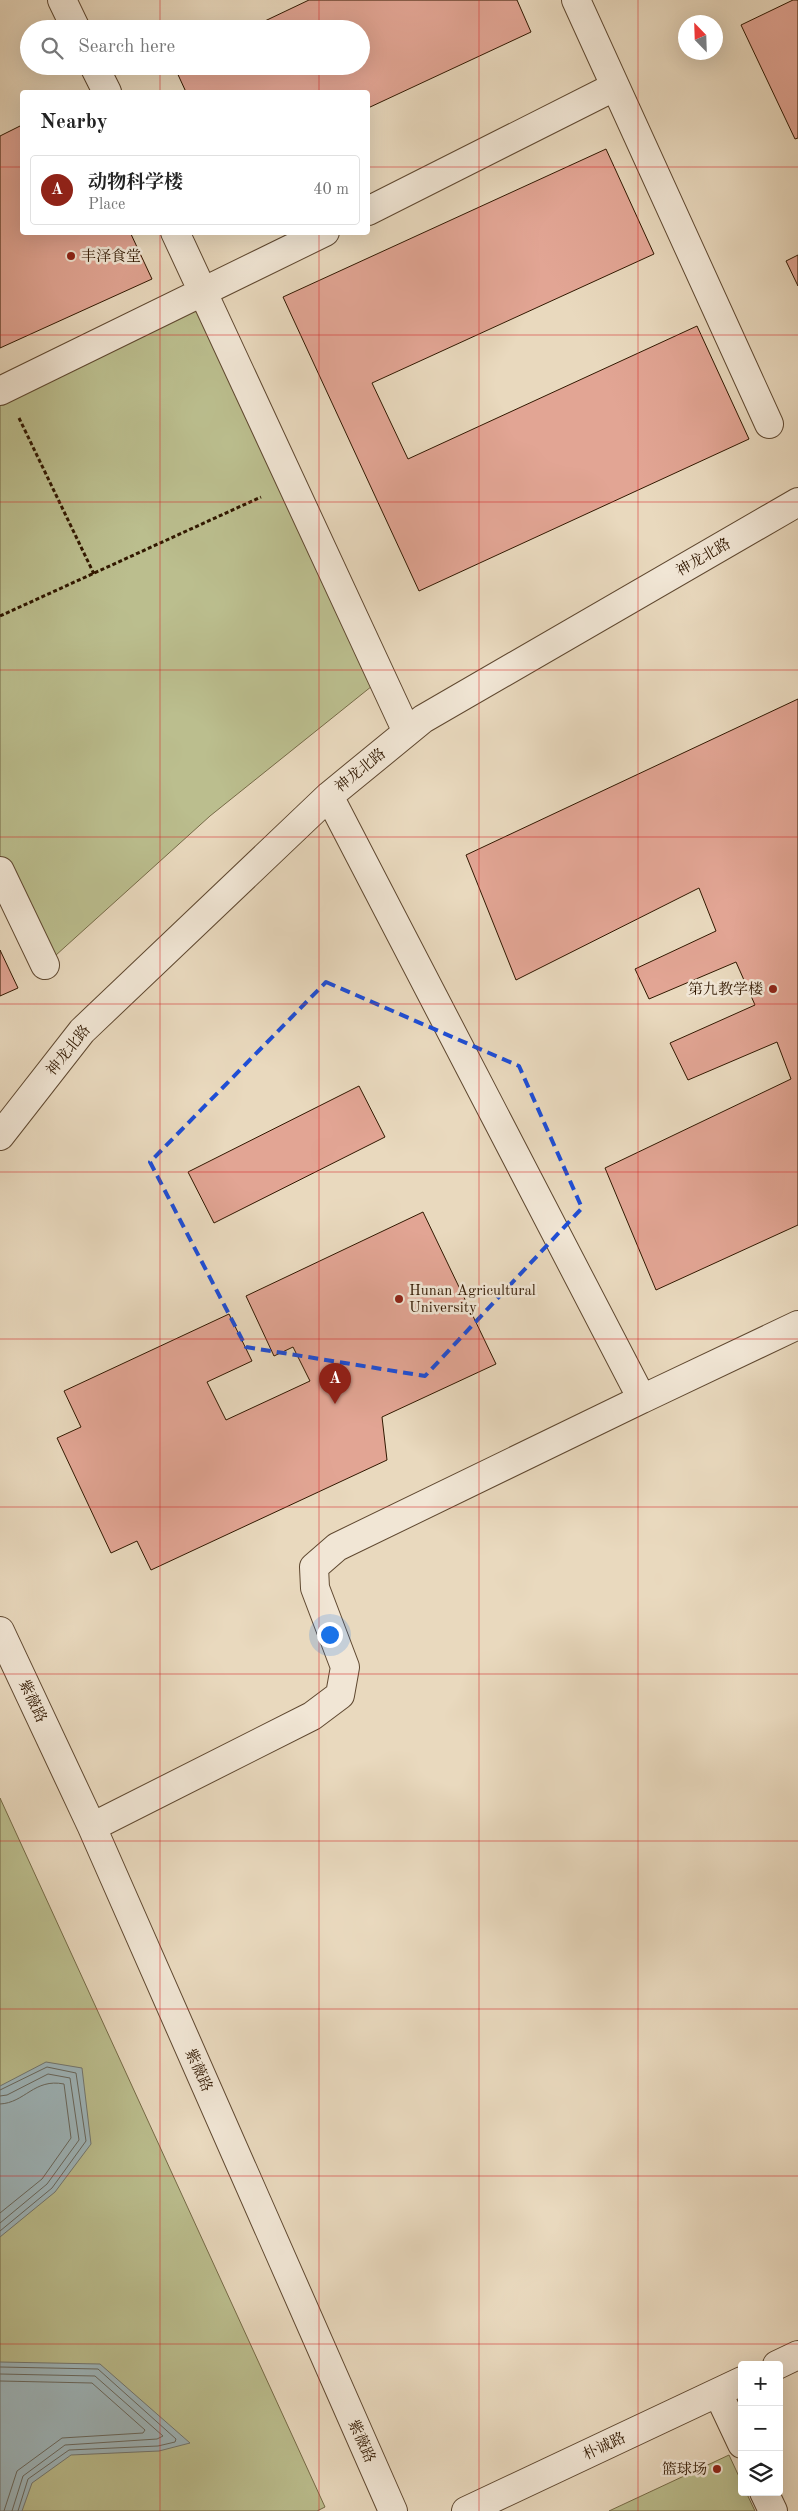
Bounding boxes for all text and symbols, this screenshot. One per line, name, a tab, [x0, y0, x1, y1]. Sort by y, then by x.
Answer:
north arrow	[678, 15, 723, 60]
search box	[20, 20, 370, 75]
icon: search	[38, 34, 66, 62]
text: Search here	[78, 38, 175, 57]
text: Nearby	[40, 112, 108, 133]
text: 动物科学楼	[88, 174, 183, 193]
text: A	[51, 182, 63, 198]
text: 40 m	[313, 182, 349, 198]
text: Place	[88, 197, 125, 213]
place label: 丰泽食堂	[81, 248, 141, 265]
marker: 丰泽食堂	[65, 250, 77, 262]
street label: 神龙北路	[673, 535, 733, 580]
street label: 神龙北路	[332, 745, 389, 796]
place label: 第九教学楼	[688, 981, 763, 998]
marker: 第九教学楼	[767, 983, 779, 995]
street label: 神龙北路	[43, 1022, 94, 1079]
place label: Hunan Agricultural University	[409, 1284, 536, 1316]
marker: Hunan Agricultural University	[393, 1293, 405, 1305]
pin: A	[319, 1363, 351, 1404]
your location	[317, 1622, 343, 1648]
street label: 紫薇路	[15, 1677, 50, 1725]
street label: 紫薇路	[182, 2046, 215, 2094]
map controls	[738, 2361, 783, 2496]
button: +	[738, 2361, 783, 2406]
button: −	[738, 2406, 783, 2451]
street label: 紫薇路	[345, 2417, 378, 2465]
street label: 朴诚路	[580, 2429, 628, 2464]
button: layers	[738, 2451, 783, 2496]
place label: 篮球场	[662, 2461, 707, 2478]
marker: 篮球场	[711, 2463, 723, 2475]

